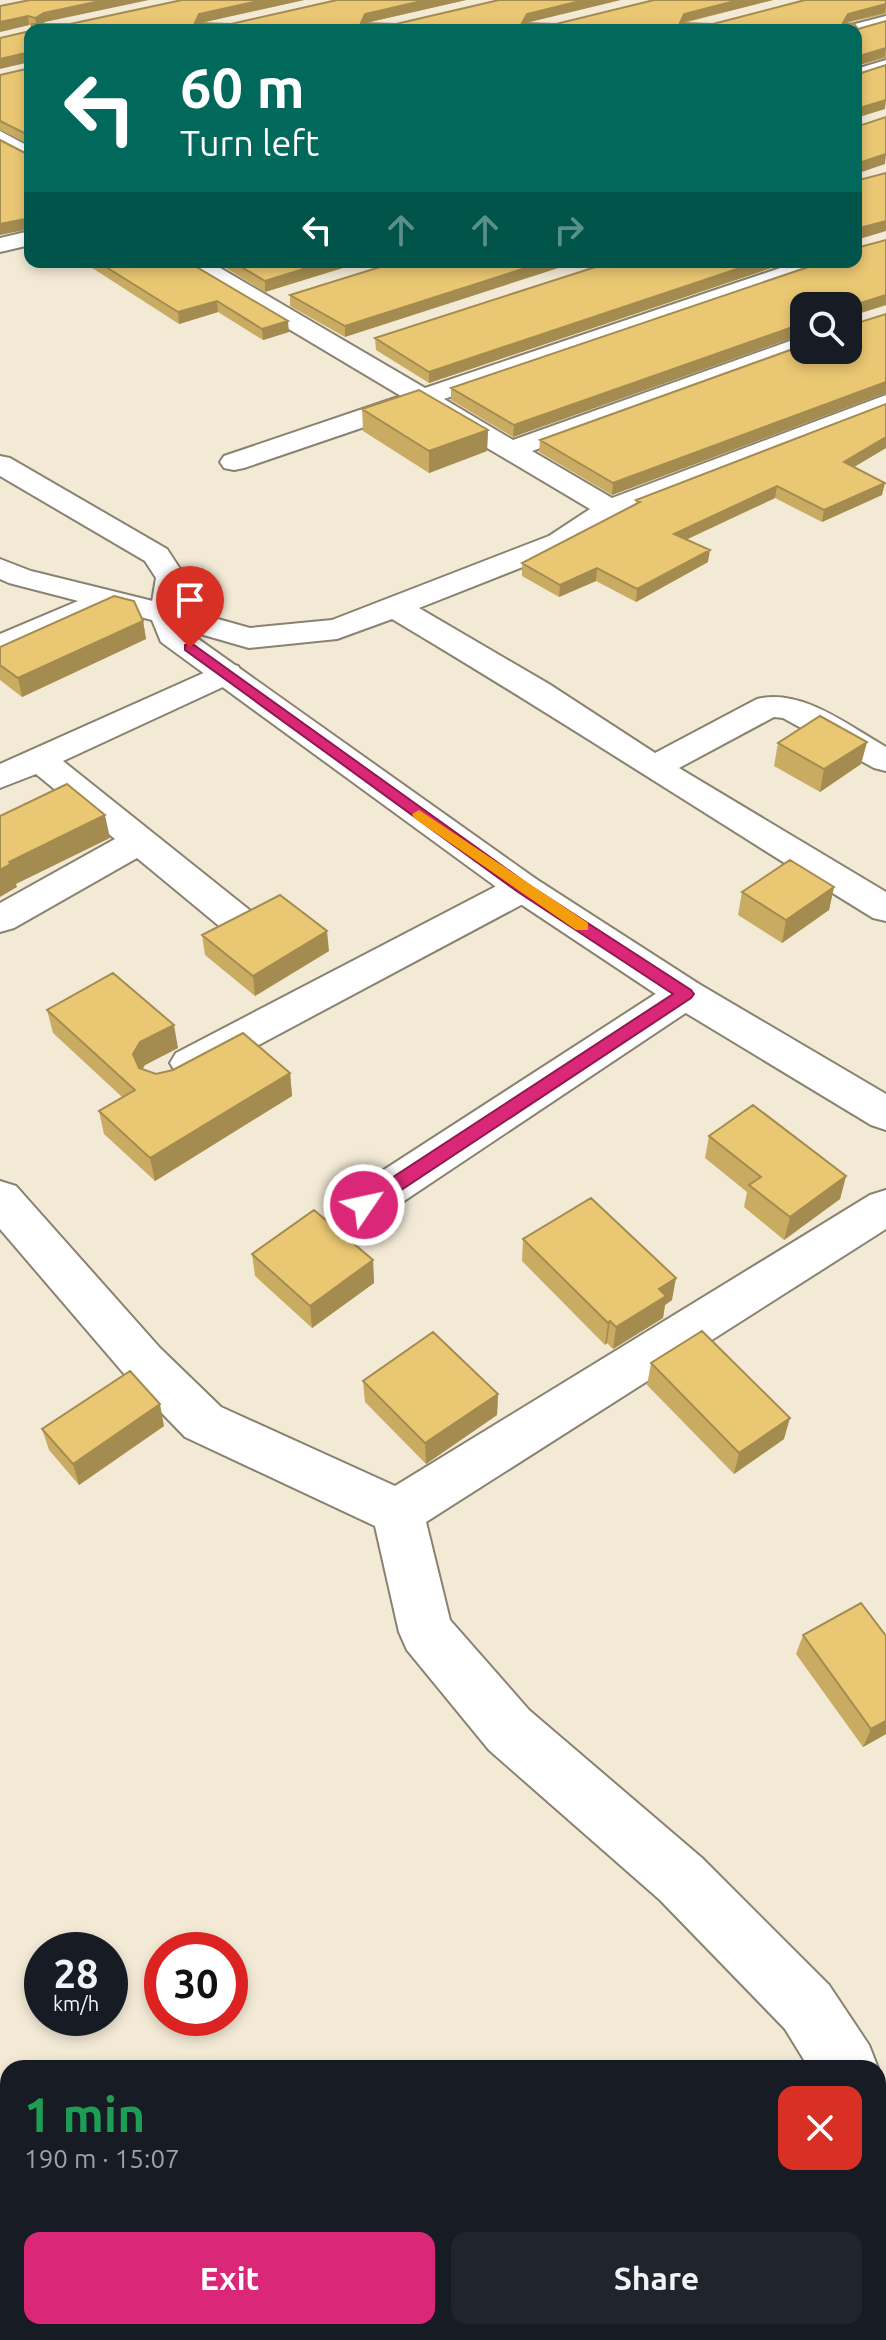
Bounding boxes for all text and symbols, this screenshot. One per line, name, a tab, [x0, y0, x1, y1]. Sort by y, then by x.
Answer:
icon: left	[48, 56, 152, 160]
text: 60 m	[180, 56, 305, 119]
text: Turn left	[180, 122, 319, 163]
icon: left	[295, 208, 339, 252]
icon: ahead	[379, 208, 423, 252]
icon: ahead	[463, 208, 507, 252]
icon: right	[547, 208, 591, 252]
map controls	[790, 292, 862, 364]
button: search	[790, 292, 862, 364]
pin	[156, 566, 224, 648]
icon: arrive	[168, 578, 212, 622]
position arrow	[322, 1163, 406, 1247]
speed limit sign: 30	[144, 1932, 248, 2036]
text: 28	[53, 1951, 99, 1996]
text: km/h	[53, 1992, 99, 2015]
button: close	[778, 2086, 862, 2170]
text: 1 min	[24, 2087, 145, 2141]
text: 190 m · 15:07	[24, 2144, 180, 2173]
button: Exit	[24, 2232, 435, 2324]
button: Share	[451, 2232, 862, 2324]

